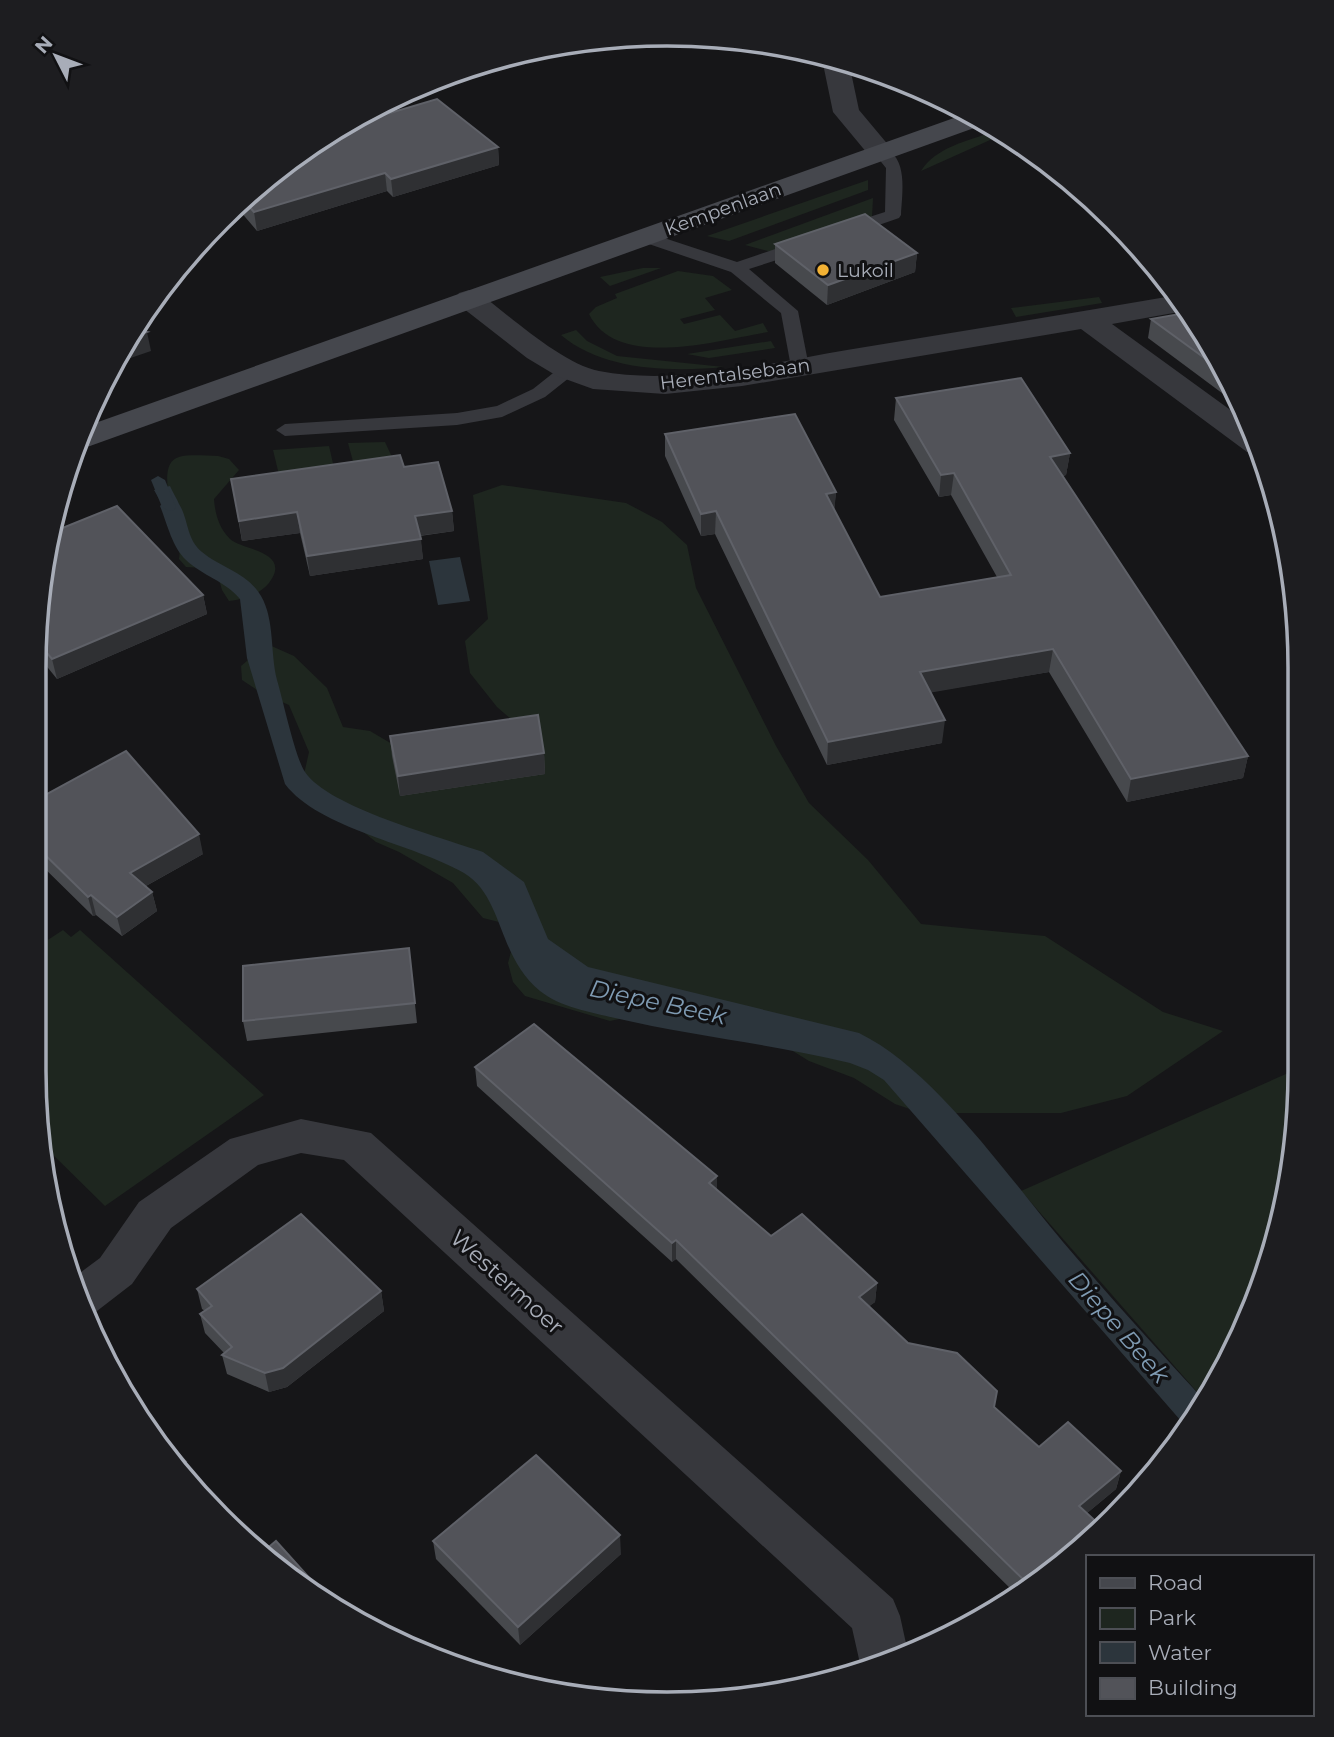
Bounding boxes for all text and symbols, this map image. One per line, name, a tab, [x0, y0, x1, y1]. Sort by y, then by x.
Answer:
north arrow	[21, 21, 91, 91]
text: N	[30, 32, 57, 58]
street label: Kempenlaan	[662, 177, 784, 241]
place label: Lukoil	[837, 259, 894, 282]
marker: Lukoil	[815, 262, 831, 278]
street label: Herentalsebaan	[659, 353, 811, 395]
water label: Diepe Beek	[587, 973, 731, 1031]
street label: Westermoer	[444, 1224, 570, 1340]
water label: Diepe Beek	[1062, 1265, 1177, 1390]
legend	[1086, 1555, 1313, 1716]
text: Road	[1148, 1570, 1203, 1595]
text: Park	[1148, 1605, 1196, 1630]
text: Water	[1148, 1640, 1212, 1665]
text: Building	[1148, 1675, 1238, 1700]

